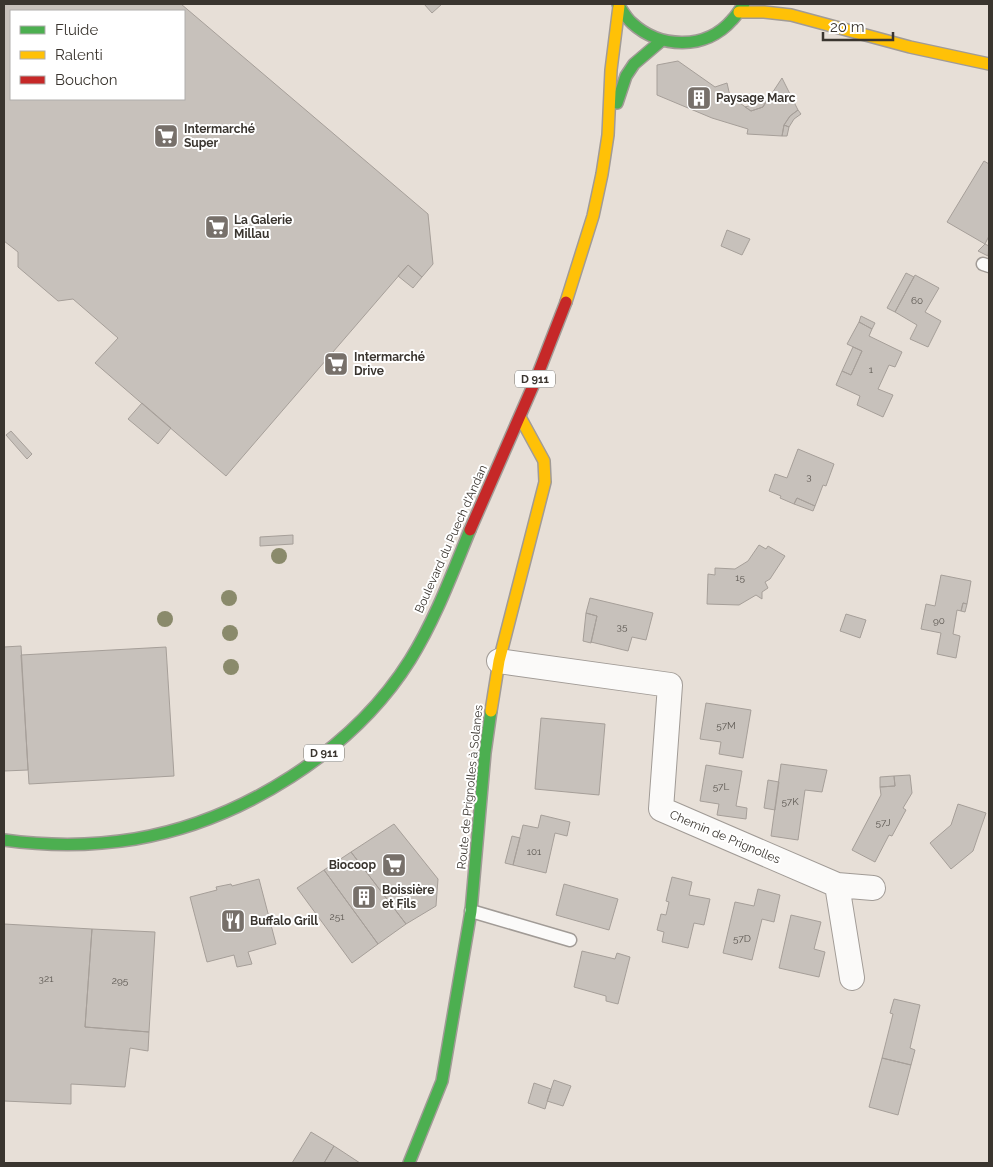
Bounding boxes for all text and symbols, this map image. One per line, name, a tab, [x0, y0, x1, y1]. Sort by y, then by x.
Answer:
legend	[10, 10, 185, 100]
scale bar	[823, 10, 893, 42]
text: 20 m	[830, 18, 865, 36]
text: Fluide	[55, 21, 98, 39]
text: Ralenti	[55, 46, 103, 64]
text: Bouchon	[55, 71, 117, 89]
building icon: Paysage Marc	[686, 85, 712, 111]
place label: Paysage Marc	[716, 91, 796, 105]
place label: Intermarché Super	[184, 122, 255, 150]
supermarket icon: Intermarché Super	[153, 123, 179, 149]
place label: La Galerie Millau	[234, 213, 292, 241]
supermarket icon: La Galerie Millau	[204, 214, 230, 240]
house number: 60	[911, 295, 923, 306]
place label: Intermarché Drive	[354, 350, 425, 378]
supermarket icon: Intermarché Drive	[323, 351, 349, 377]
house number: 1	[869, 364, 874, 375]
road number: D 911	[515, 370, 555, 388]
street label: Boulevard du Puech d'Andan	[412, 463, 490, 615]
house number: 3	[806, 471, 812, 482]
house number: 15	[735, 572, 745, 583]
house number: 90	[933, 615, 945, 626]
house number: 35	[617, 621, 628, 632]
street label: Route de Prignolles à Solanes	[454, 704, 486, 870]
house number: 57M	[716, 720, 736, 731]
road number: D 911	[304, 744, 344, 761]
house number: 57L	[713, 781, 729, 792]
house number: 57K	[781, 796, 799, 807]
street label: Chemin de Prignolles	[668, 807, 783, 867]
house number: 57J	[876, 817, 891, 828]
house number: 101	[527, 846, 542, 857]
supermarket icon: Biocoop	[381, 852, 407, 878]
place label: Biocoop	[329, 858, 376, 872]
place label: Boissière et Fils	[382, 883, 434, 911]
building icon: Boissière et Fils	[351, 884, 377, 910]
restaurant icon: Buffalo Grill	[220, 908, 246, 934]
house number: 251	[330, 911, 345, 922]
place label: Buffalo Grill	[250, 914, 318, 928]
house number: 57D	[733, 933, 751, 944]
house number: 321	[39, 973, 54, 984]
house number: 295	[112, 975, 129, 986]

